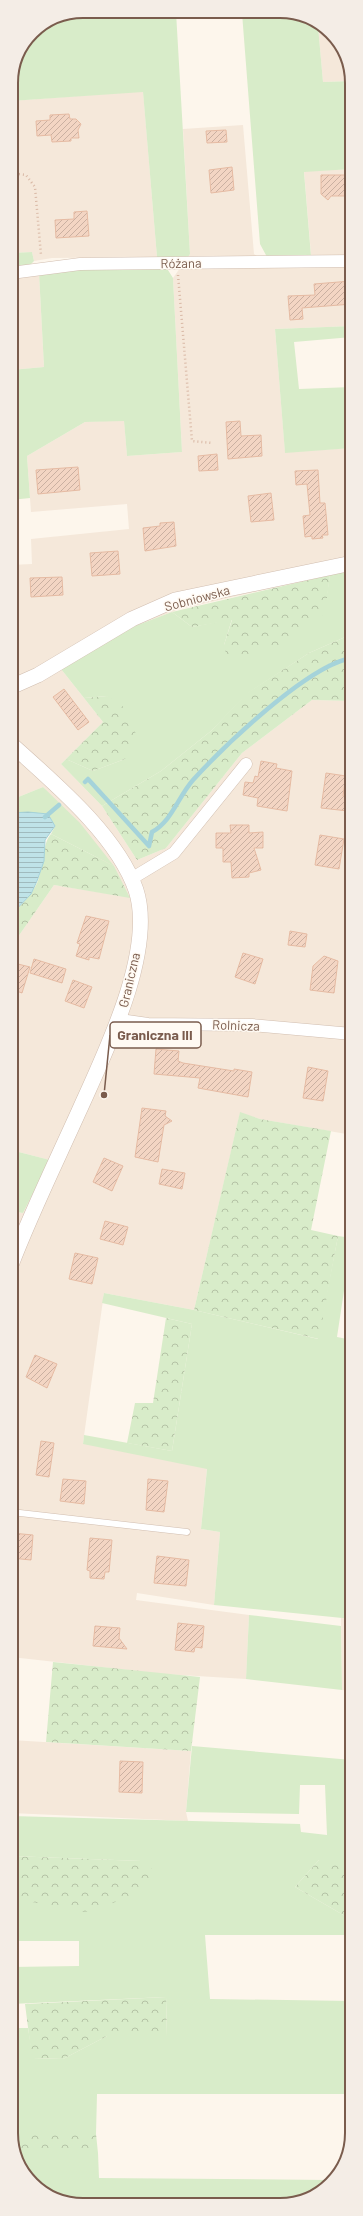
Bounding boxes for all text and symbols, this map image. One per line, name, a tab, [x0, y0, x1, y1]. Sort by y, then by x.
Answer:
street label: Różana	[160, 255, 202, 271]
street label: Sobniowska	[162, 582, 232, 614]
street label: Graniczna	[115, 951, 143, 1009]
street label: Rolnicza	[212, 1016, 260, 1034]
callout: Graniczna III	[110, 1022, 201, 1048]
text: Graniczna III	[117, 1026, 193, 1043]

